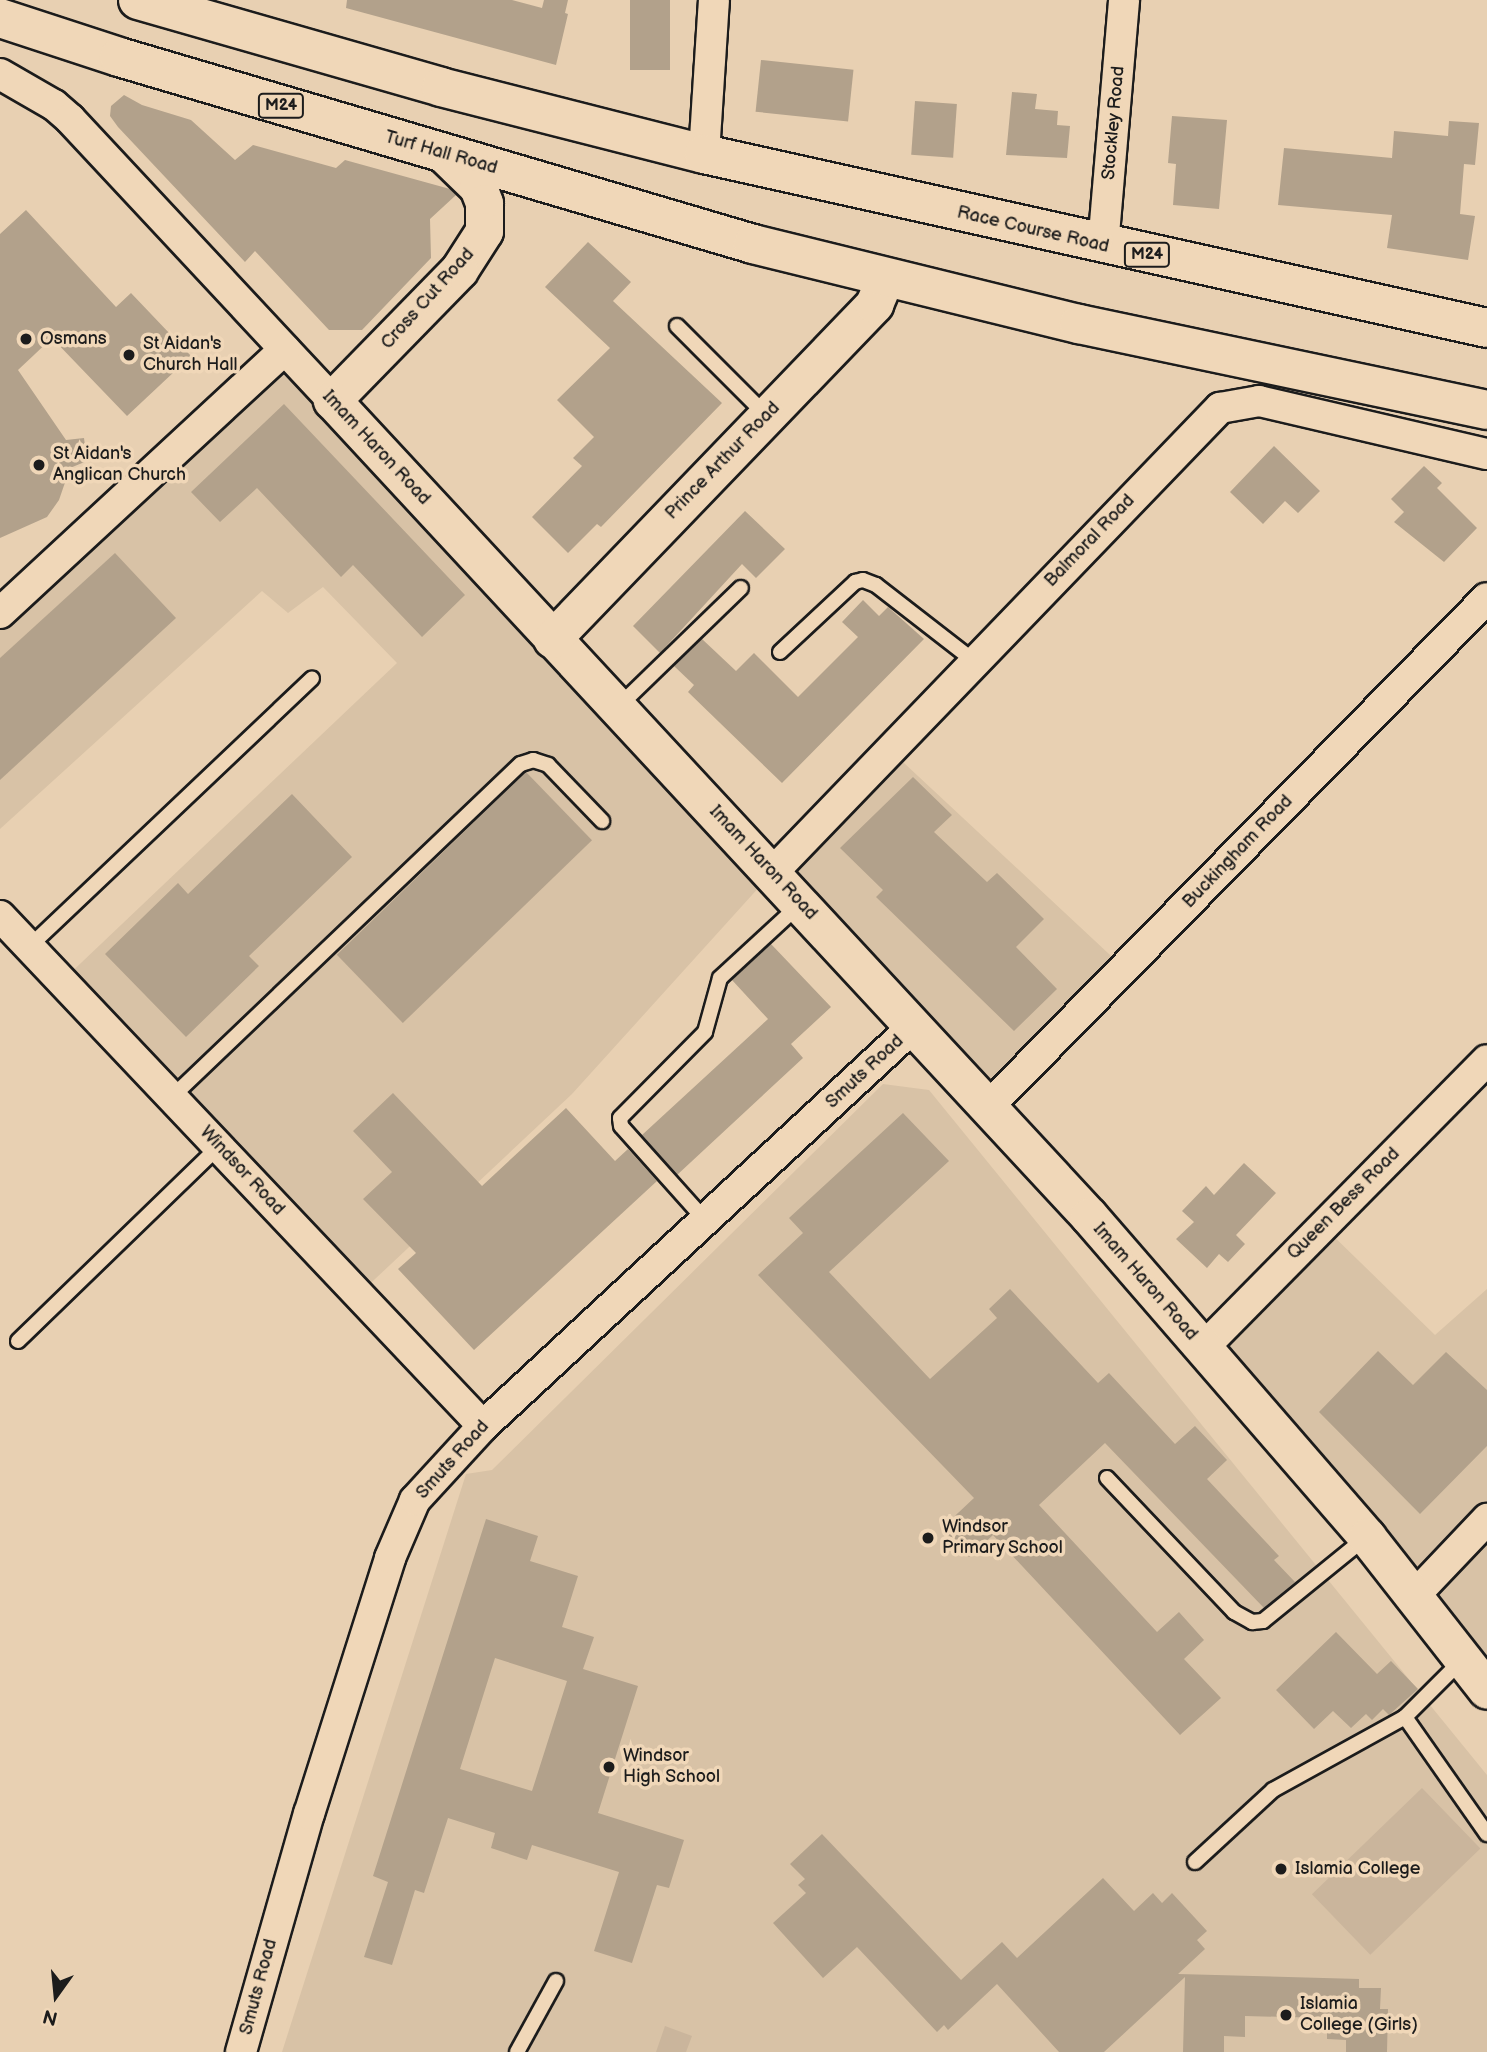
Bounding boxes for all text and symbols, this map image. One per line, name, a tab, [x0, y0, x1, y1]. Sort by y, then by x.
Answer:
street label: Stockley Road	[1098, 65, 1130, 181]
road number: M24	[256, 94, 306, 118]
street label: Turf Hall Road	[382, 127, 500, 179]
street label: Race Course Road	[955, 202, 1111, 258]
road number: M24	[1122, 243, 1172, 268]
street label: Cross Cut Road	[377, 244, 479, 354]
place label: Osmans	[40, 328, 107, 350]
marker: Osmans	[18, 331, 34, 347]
place label: St Aidan's Church Hall	[143, 334, 238, 376]
marker: St Aidan's Church Hall	[121, 347, 137, 363]
street label: Imam Haron Road	[317, 386, 435, 510]
street label: Prince Arthur Road	[661, 398, 785, 524]
place label: St Aidan's Anglican Church	[53, 444, 186, 486]
marker: St Aidan's Anglican Church	[31, 457, 47, 473]
street label: Balmoral Road	[1040, 490, 1140, 592]
street label: Buckingham Road	[1179, 791, 1297, 913]
street label: Imam Haron Road	[704, 801, 822, 925]
street label: Smuts Road	[822, 1031, 908, 1113]
street label: Windsor Road	[195, 1122, 289, 1220]
street label: Queen Bess Road	[1283, 1143, 1405, 1265]
street label: Imam Haron Road	[1088, 1219, 1202, 1345]
street label: Smuts Road	[412, 1416, 494, 1504]
place label: Windsor Primary School	[942, 1517, 1064, 1560]
marker: Windsor Primary School	[920, 1530, 936, 1546]
place label: Windsor High School	[623, 1746, 720, 1788]
marker: Windsor High School	[601, 1759, 617, 1775]
place label: Islamia College	[1295, 1858, 1420, 1880]
marker: Islamia College	[1273, 1861, 1289, 1877]
street label: Smuts Road	[236, 1937, 282, 2037]
north arrow	[21, 1961, 91, 2031]
place label: Islamia College (Girls)	[1300, 1994, 1418, 2036]
text: N	[41, 2004, 60, 2030]
marker: Islamia College (Girls)	[1278, 2007, 1294, 2023]

